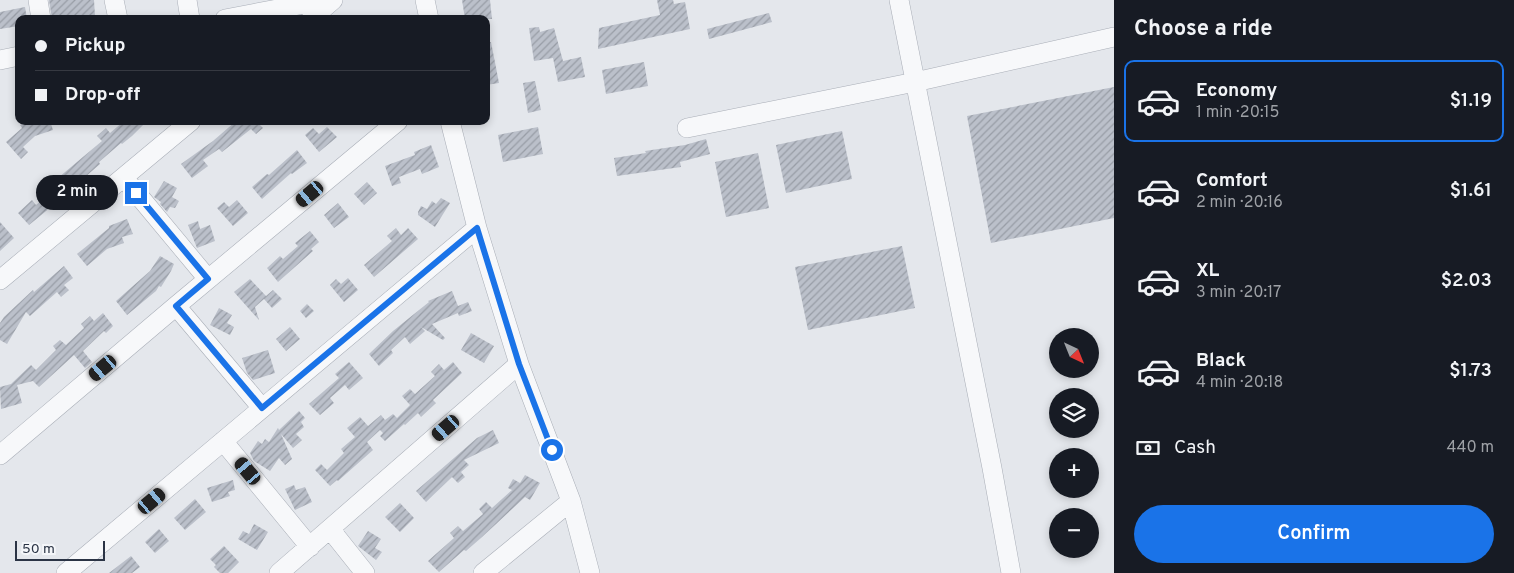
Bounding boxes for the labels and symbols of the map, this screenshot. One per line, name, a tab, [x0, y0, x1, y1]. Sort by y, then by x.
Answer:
callout: 2 min	[36, 176, 118, 210]
car	[293, 179, 326, 209]
route end	[125, 182, 147, 204]
north arrow	[1049, 328, 1099, 378]
car	[86, 353, 119, 383]
car	[429, 412, 462, 444]
route start	[541, 439, 563, 461]
car	[232, 455, 263, 487]
car	[135, 486, 168, 516]
scale bar	[15, 538, 105, 561]

